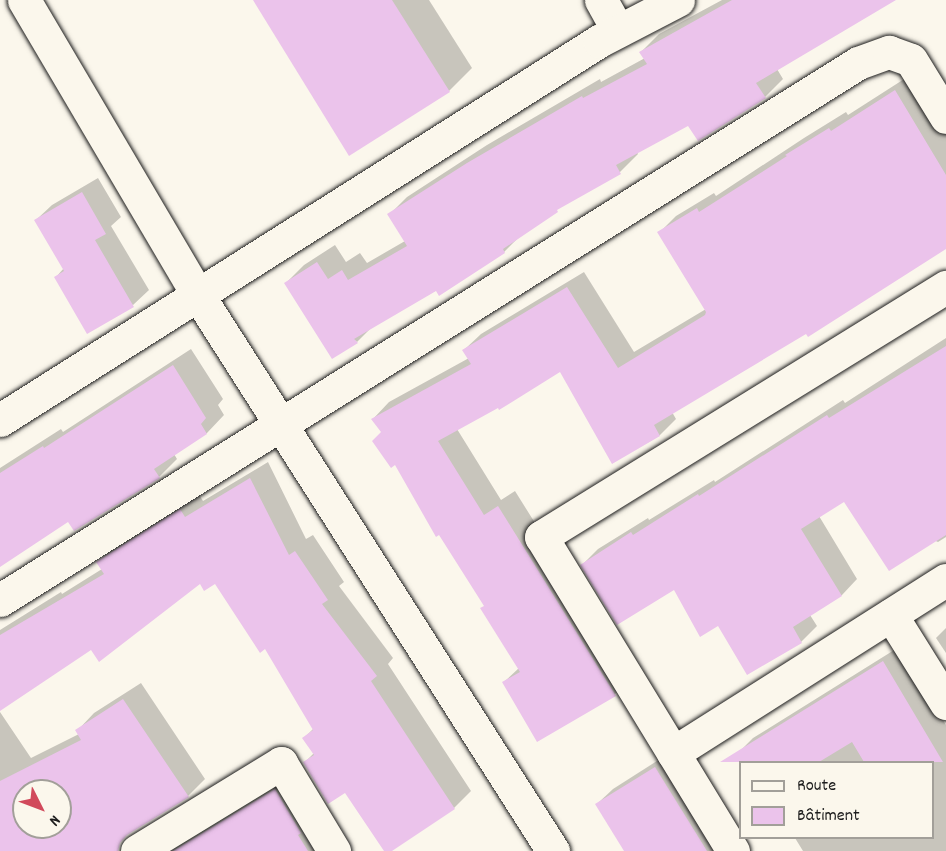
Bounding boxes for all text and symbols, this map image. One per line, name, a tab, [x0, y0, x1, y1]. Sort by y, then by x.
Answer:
legend	[739, 761, 934, 839]
text: Route	[797, 774, 836, 799]
north arrow	[12, 779, 72, 839]
text: Bâtiment	[797, 804, 860, 829]
text: N	[43, 809, 65, 831]

